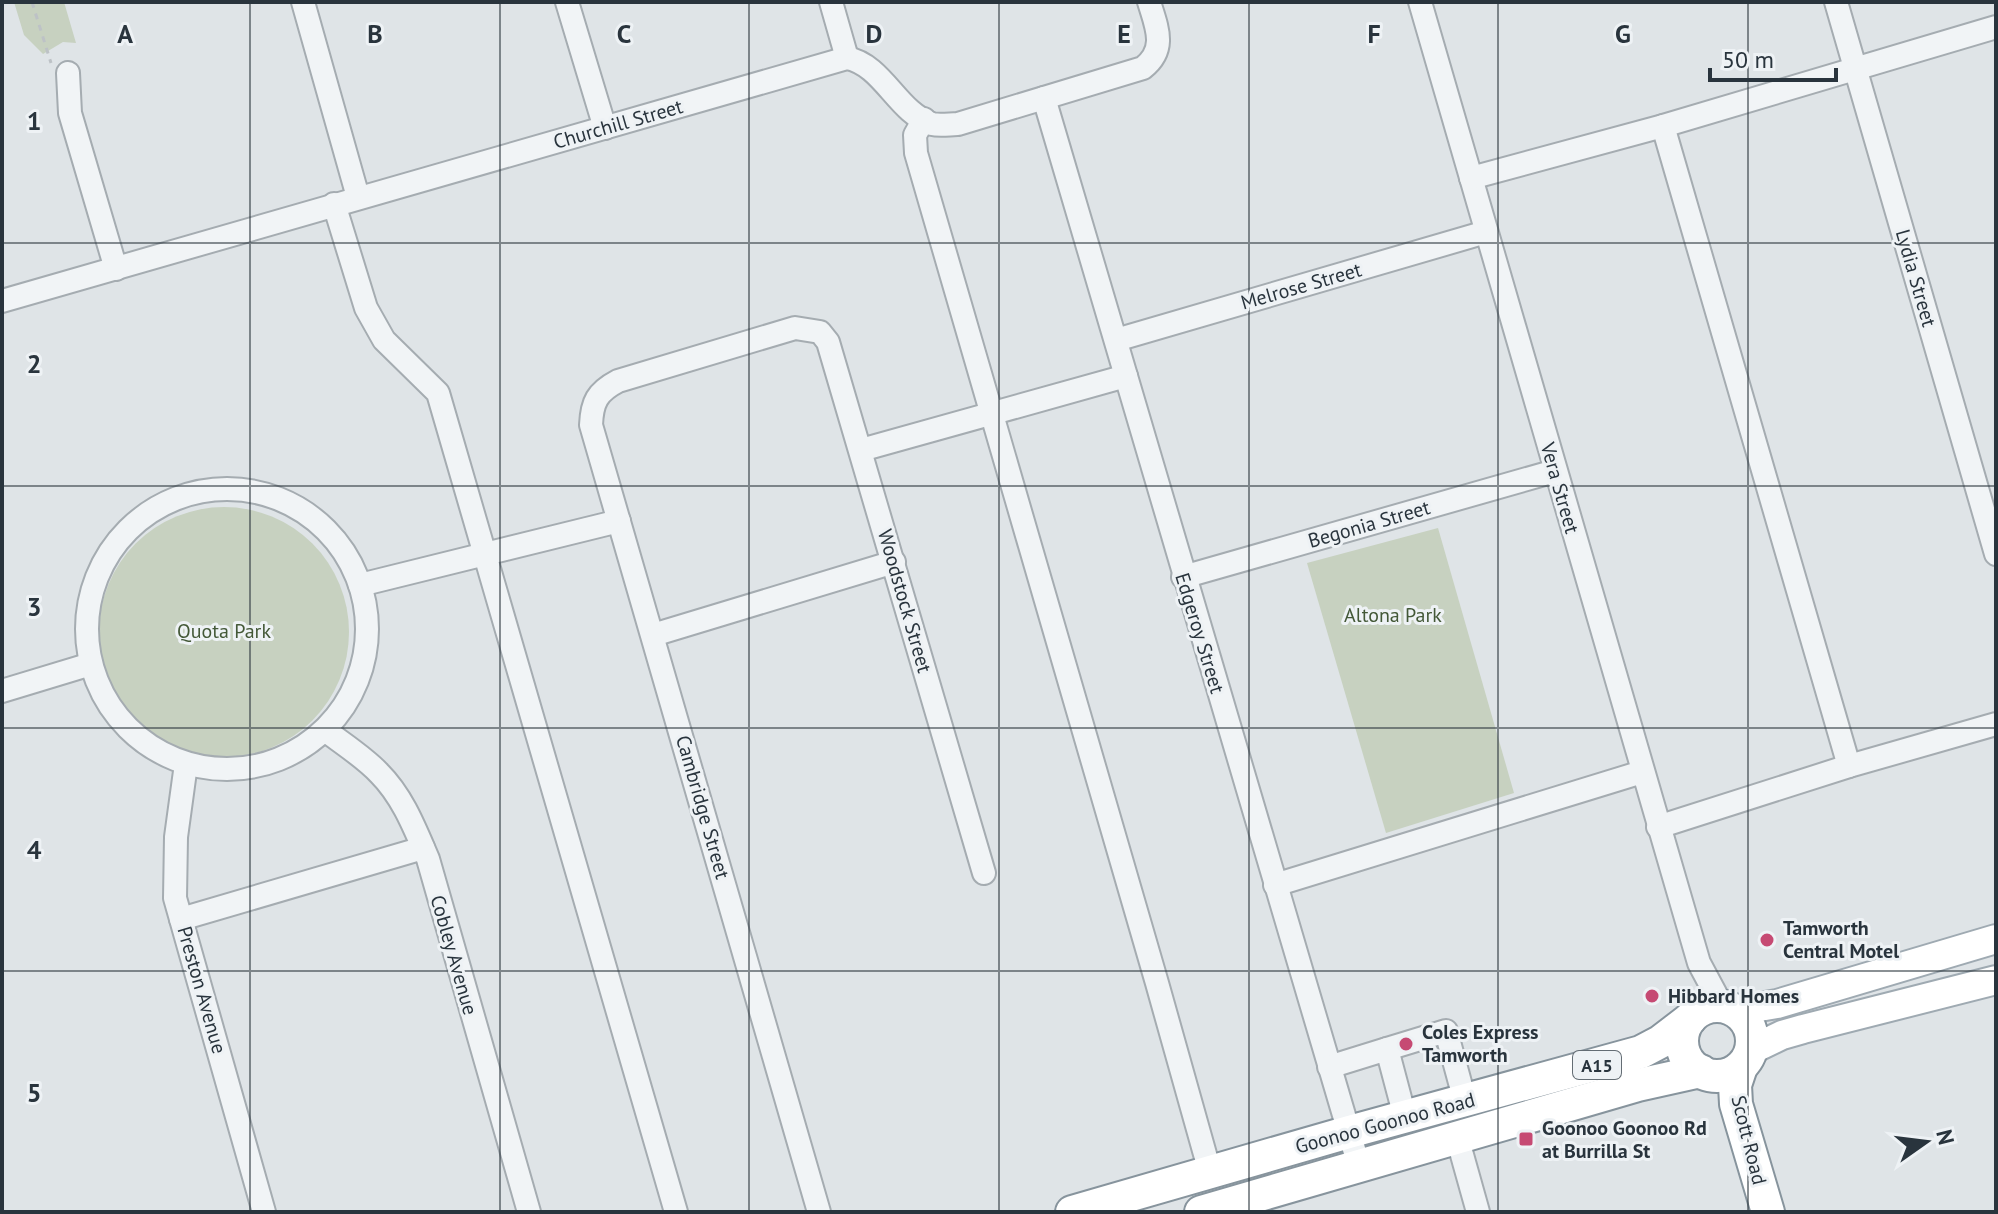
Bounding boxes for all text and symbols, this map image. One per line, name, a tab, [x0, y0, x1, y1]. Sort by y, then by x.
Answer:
text: A	[117, 17, 133, 50]
text: B	[367, 17, 383, 50]
text: C	[617, 17, 631, 50]
text: D	[866, 17, 882, 50]
text: E	[1117, 17, 1131, 50]
text: F	[1367, 17, 1381, 50]
text: G	[1615, 17, 1631, 50]
scale bar	[1710, 32, 1836, 82]
text: 50 m	[1722, 44, 1774, 75]
street label: Churchill Street	[550, 93, 686, 155]
text: 1	[27, 104, 41, 137]
street label: Lydia Street	[1890, 226, 1942, 330]
street label: Melrose Street	[1238, 256, 1365, 316]
text: 2	[27, 347, 41, 380]
street label: Vera Street	[1534, 439, 1585, 537]
street label: Begonia Street	[1305, 494, 1433, 554]
street label: Woodstock Street	[872, 526, 938, 676]
street label: Edgeroy Street	[1169, 570, 1231, 697]
text: 3	[27, 590, 41, 623]
park label: Altona Park	[1344, 602, 1442, 628]
park label: Quota Park	[177, 618, 271, 644]
street label: Cambridge Street	[670, 732, 736, 882]
text: 4	[27, 833, 42, 866]
street label: Cobley Avenue	[424, 892, 484, 1018]
place label: Tamworth Central Motel	[1783, 915, 1899, 964]
street label: Preston Avenue	[171, 923, 233, 1057]
marker: Tamworth Central Motel	[1758, 931, 1776, 949]
place label: Hibbard Homes	[1668, 983, 1799, 1009]
marker: Hibbard Homes	[1643, 987, 1661, 1005]
place label: Coles Express Tamworth	[1422, 1019, 1539, 1068]
marker: Coles Express Tamworth	[1397, 1035, 1415, 1053]
road number: A15	[1573, 1051, 1621, 1079]
text: 5	[27, 1076, 41, 1109]
street label: Goonoo Goonoo Road	[1292, 1086, 1478, 1160]
street label: Scott Road	[1725, 1093, 1773, 1187]
north arrow	[1886, 1102, 1966, 1182]
place label: Goonoo Goonoo Rd at Burrilla St	[1542, 1115, 1707, 1164]
text: N	[1930, 1127, 1961, 1148]
marker: Goonoo Goonoo Rd at Burrilla St	[1517, 1130, 1535, 1148]

